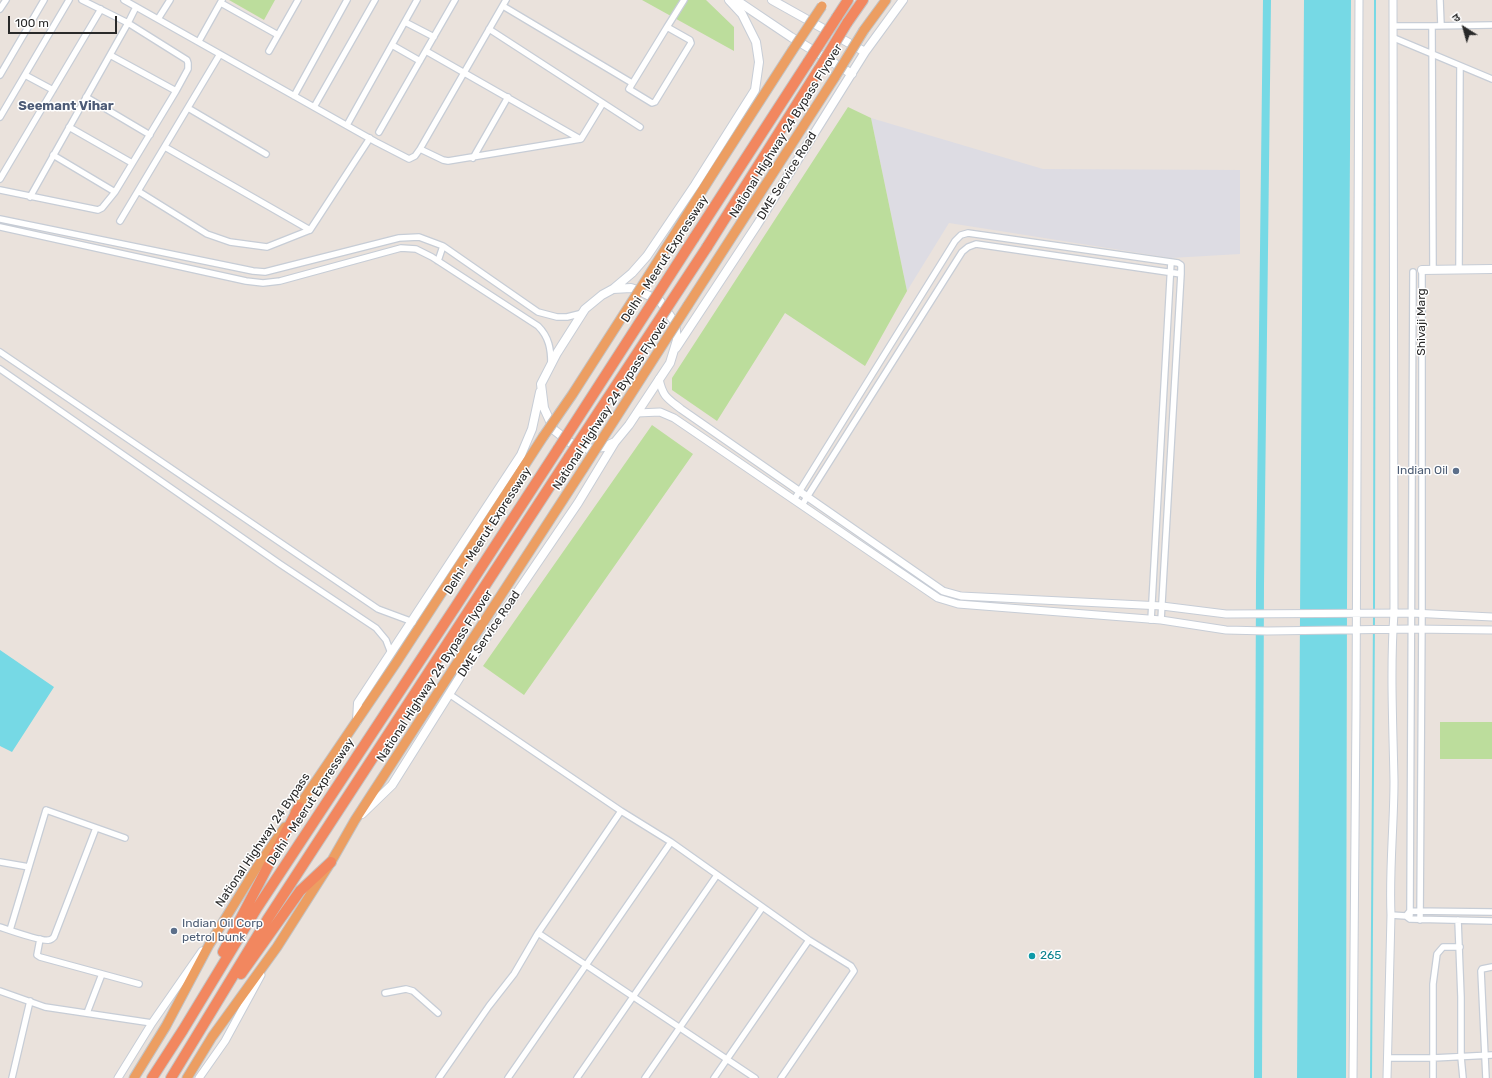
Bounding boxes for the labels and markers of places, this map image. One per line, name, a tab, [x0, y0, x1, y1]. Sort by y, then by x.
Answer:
place label: Indian Oil	[1397, 464, 1448, 478]
marker: Indian Oil	[1451, 466, 1461, 476]
place label: Indian Oil Corp petrol bunk	[182, 917, 263, 945]
marker: Indian Oil Corp petrol bunk	[169, 926, 179, 936]
place label: 265	[1040, 949, 1061, 963]
marker: 265	[1027, 951, 1037, 961]

